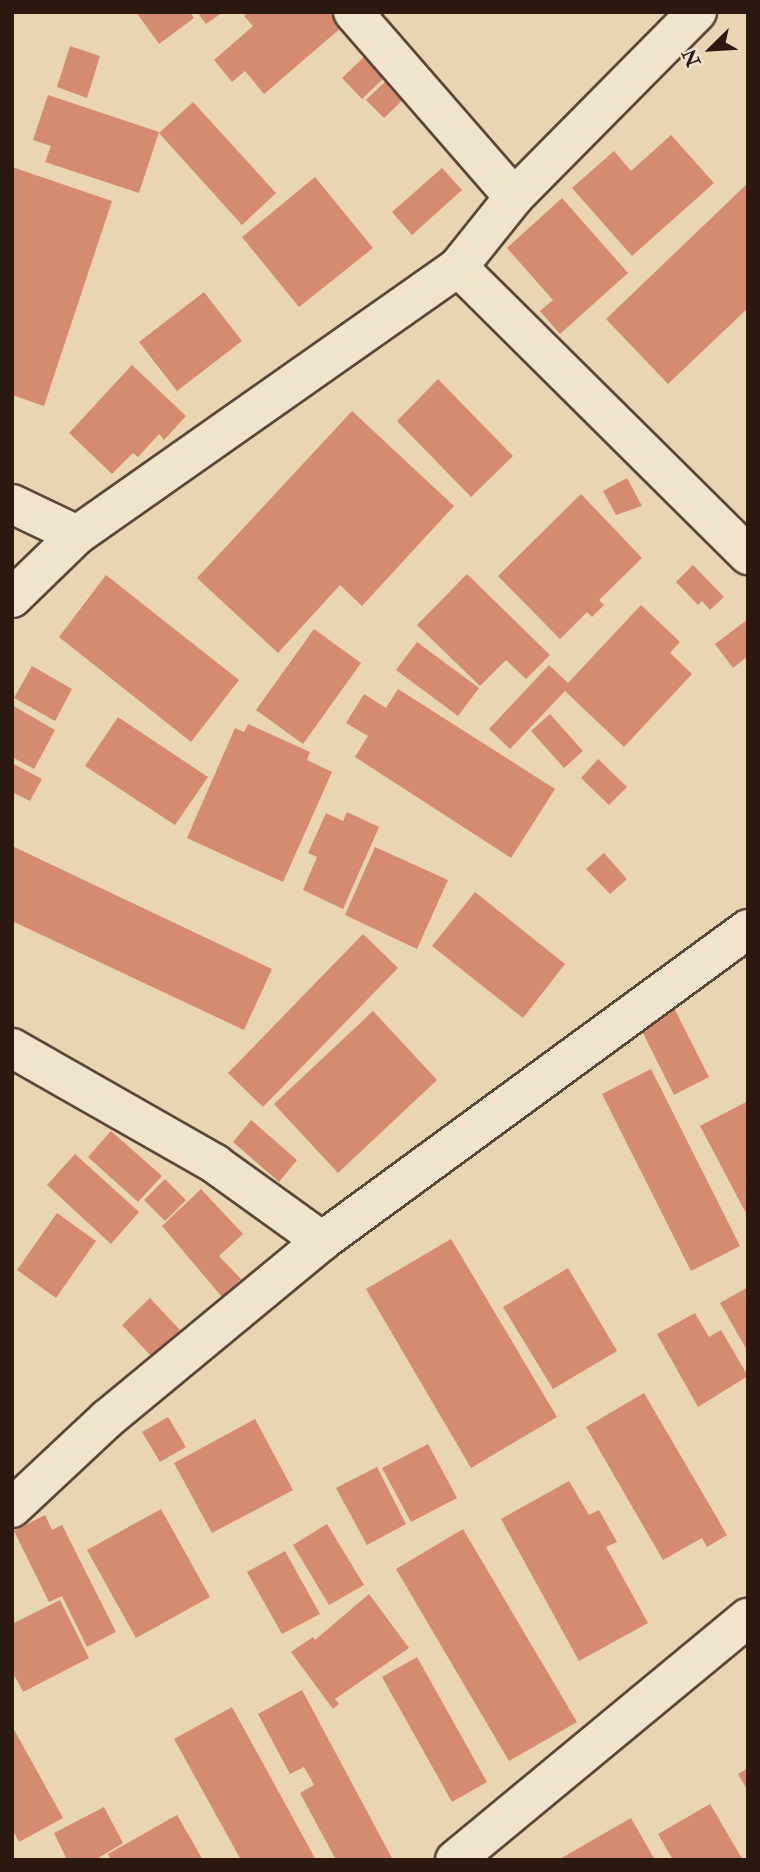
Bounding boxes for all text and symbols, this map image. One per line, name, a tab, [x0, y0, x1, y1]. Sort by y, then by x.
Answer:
north arrow	[676, 14, 746, 84]
text: N	[677, 45, 706, 70]

